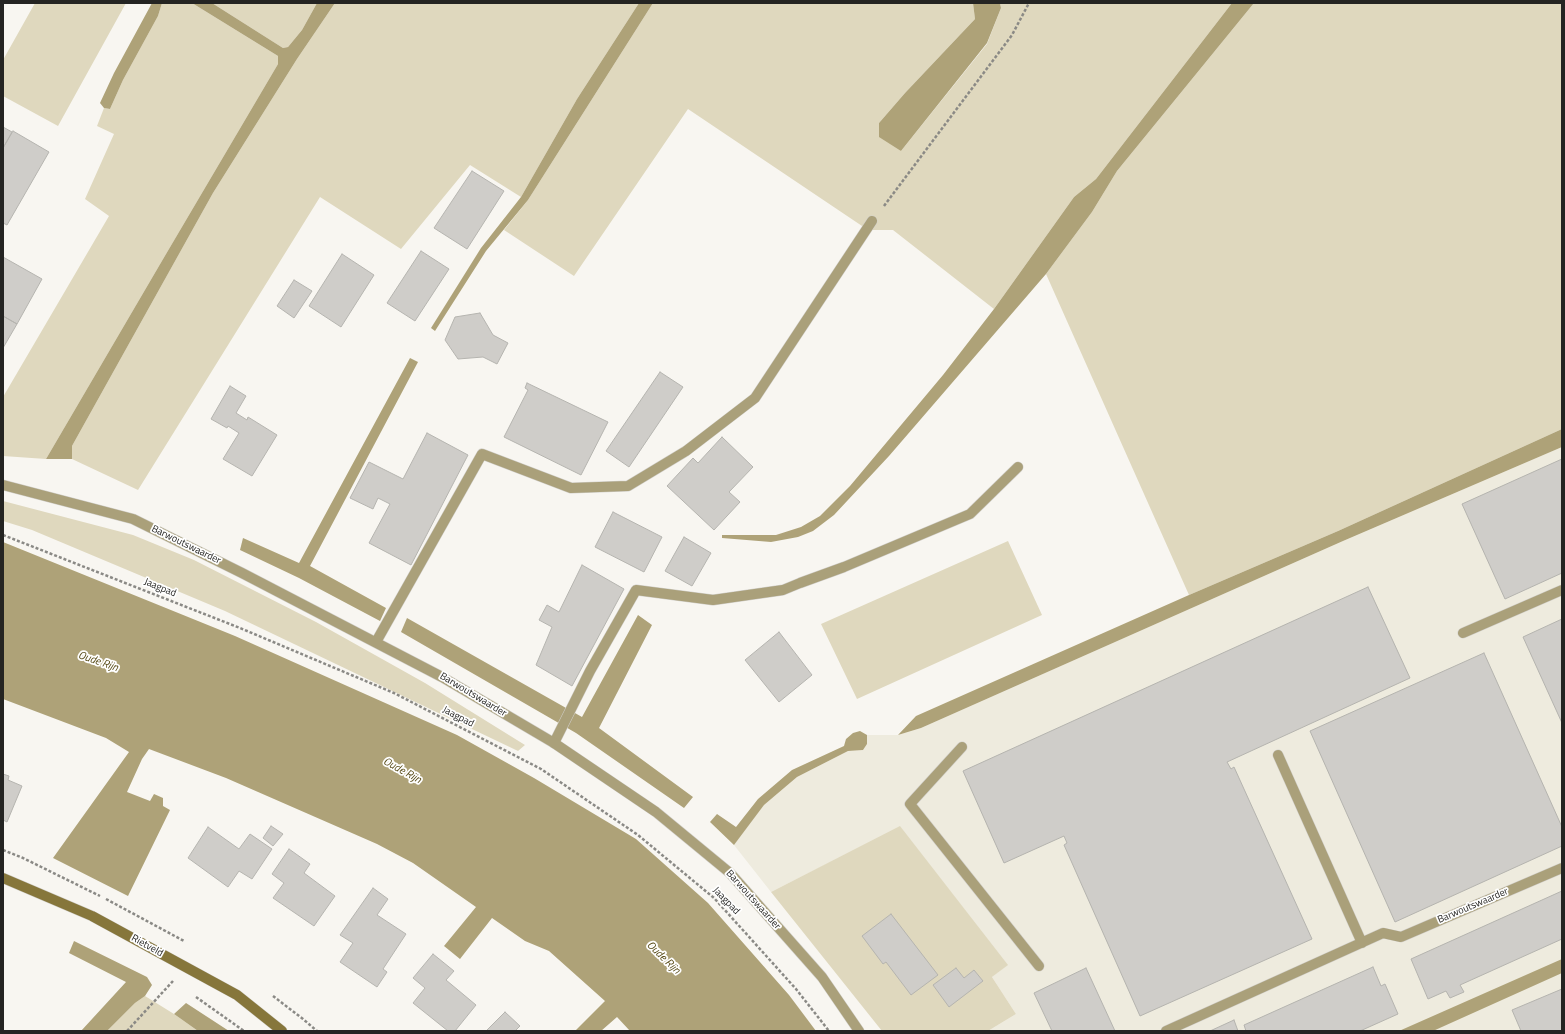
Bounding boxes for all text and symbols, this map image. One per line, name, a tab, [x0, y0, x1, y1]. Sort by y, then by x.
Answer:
street label: Barwoutswaarder	[149, 523, 223, 567]
street label: Jaagpad	[142, 576, 178, 600]
water label: Oude Rijn	[76, 649, 120, 675]
street label: Barwoutswaarder	[437, 670, 509, 720]
street label: Jaagpad	[440, 704, 476, 730]
water label: Oude Rijn	[381, 755, 423, 787]
street label: Barwoutswaarder	[723, 868, 783, 932]
street label: Jaagpad	[710, 885, 742, 917]
street label: Barwoutswaarder	[1436, 886, 1510, 926]
street label: Rietveld	[129, 932, 165, 960]
water label: Oude Rijn	[643, 939, 683, 977]

